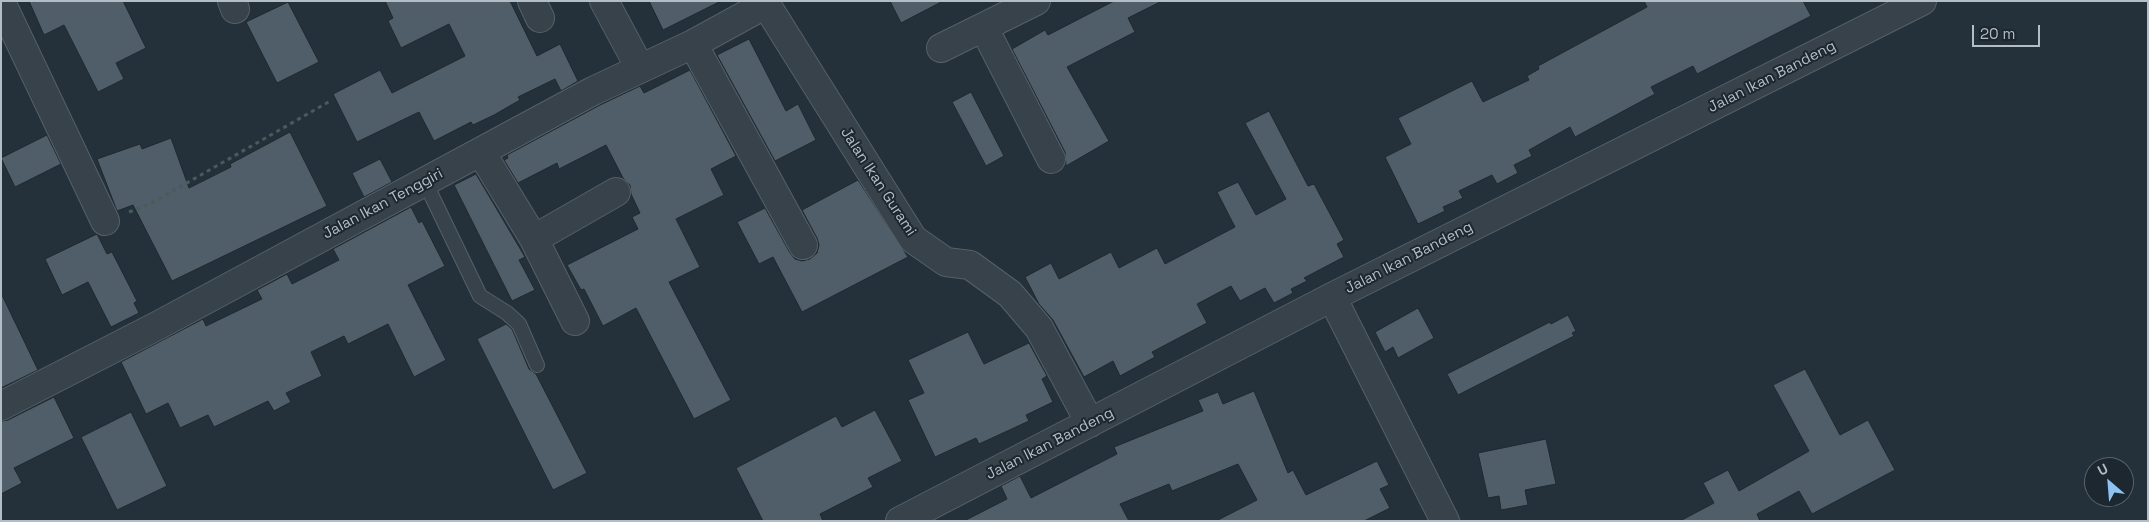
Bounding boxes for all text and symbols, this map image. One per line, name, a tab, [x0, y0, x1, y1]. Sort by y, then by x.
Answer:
scale bar	[1974, 15, 2042, 47]
text: 20 m	[1980, 24, 2015, 43]
street label: Jalan Ikan Bandeng	[1705, 37, 1839, 117]
street label: Jalan Ikan Gurami	[836, 125, 920, 239]
street label: Jalan Ikan Tenggiri	[320, 165, 446, 243]
street label: Jalan Ikan Bandeng	[1342, 218, 1476, 298]
street label: Jalan Ikan Bandeng	[983, 404, 1117, 484]
north arrow	[2084, 457, 2134, 507]
text: U	[2094, 459, 2111, 480]

